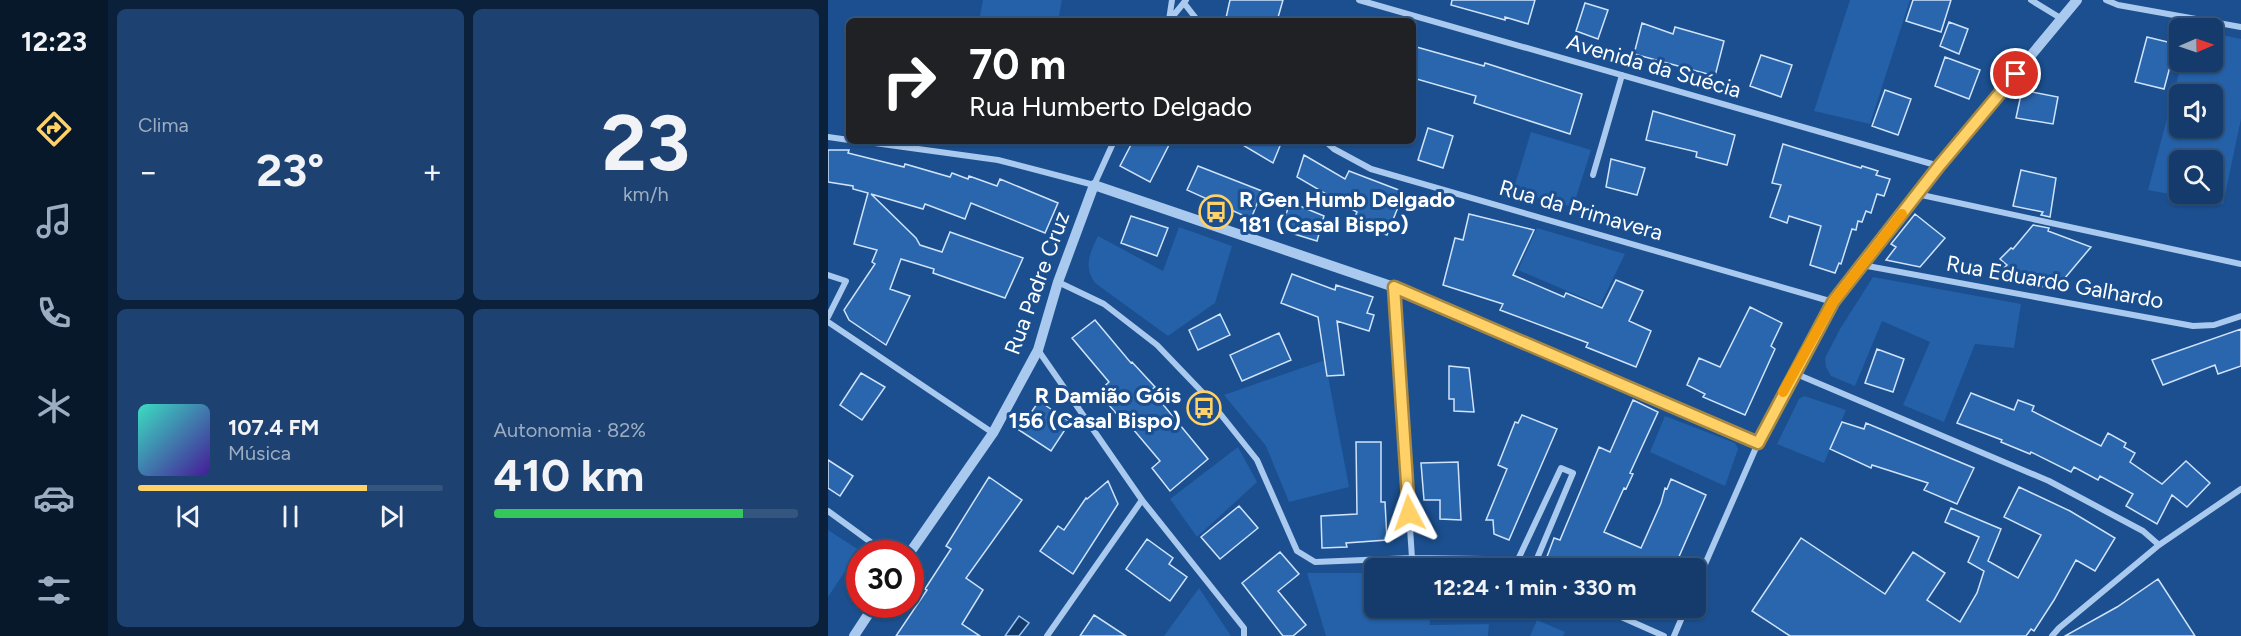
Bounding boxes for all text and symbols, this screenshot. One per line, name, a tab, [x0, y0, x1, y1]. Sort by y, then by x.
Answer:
north arrow	[2169, 18, 2223, 72]
map controls	[2169, 18, 2223, 204]
text: 12:23	[21, 25, 87, 58]
street label: Avenida da Suécia	[1564, 28, 1744, 104]
text: 70 m	[969, 39, 1066, 90]
icon: right	[870, 42, 948, 120]
pin	[1990, 48, 2041, 99]
icon: arrive	[1999, 57, 2032, 90]
button: sound	[2169, 84, 2223, 138]
text: Rua Humberto Delgado	[969, 90, 1252, 123]
text: 23	[601, 96, 690, 190]
icon: directions	[33, 108, 75, 150]
text: Clima	[138, 113, 189, 137]
text: 23°	[256, 143, 324, 197]
button: search	[2169, 150, 2223, 204]
text: −	[138, 152, 159, 191]
text: +	[422, 152, 443, 191]
street label: Rua da Primavera	[1496, 174, 1666, 246]
text: km/h	[623, 182, 669, 206]
place label: R Gen Humb Delgado 181 (Casal Bispo)	[1239, 186, 1455, 238]
bus stop icon: R Gen Humb Delgado 181 (Casal Bispo)	[1198, 194, 1234, 230]
icon: music	[33, 200, 75, 242]
street label: Rua Padre Cruz	[999, 208, 1075, 358]
street label: Rua Eduardo Galhardo	[1944, 250, 2166, 314]
icon: phone	[33, 292, 75, 334]
place label: R Damião Góis 156 (Casal Bispo)	[1009, 382, 1181, 434]
icon: climate	[33, 385, 75, 427]
bus stop icon: R Damião Góis 156 (Casal Bispo)	[1186, 390, 1222, 426]
text: 107.4 FM	[228, 414, 319, 441]
text: Autonomia · 82%	[494, 418, 646, 442]
text: Música	[228, 441, 291, 465]
text: 410 km	[494, 448, 644, 502]
icon: car	[33, 477, 75, 519]
position arrow	[1377, 481, 1441, 545]
icon: previous	[172, 500, 205, 533]
icon: pause	[274, 500, 307, 533]
icon: next	[375, 500, 408, 533]
speed limit sign: 30	[846, 540, 924, 618]
icon: filters	[33, 569, 75, 611]
text: 12:24 · 1 min · 330 m	[1434, 574, 1636, 601]

